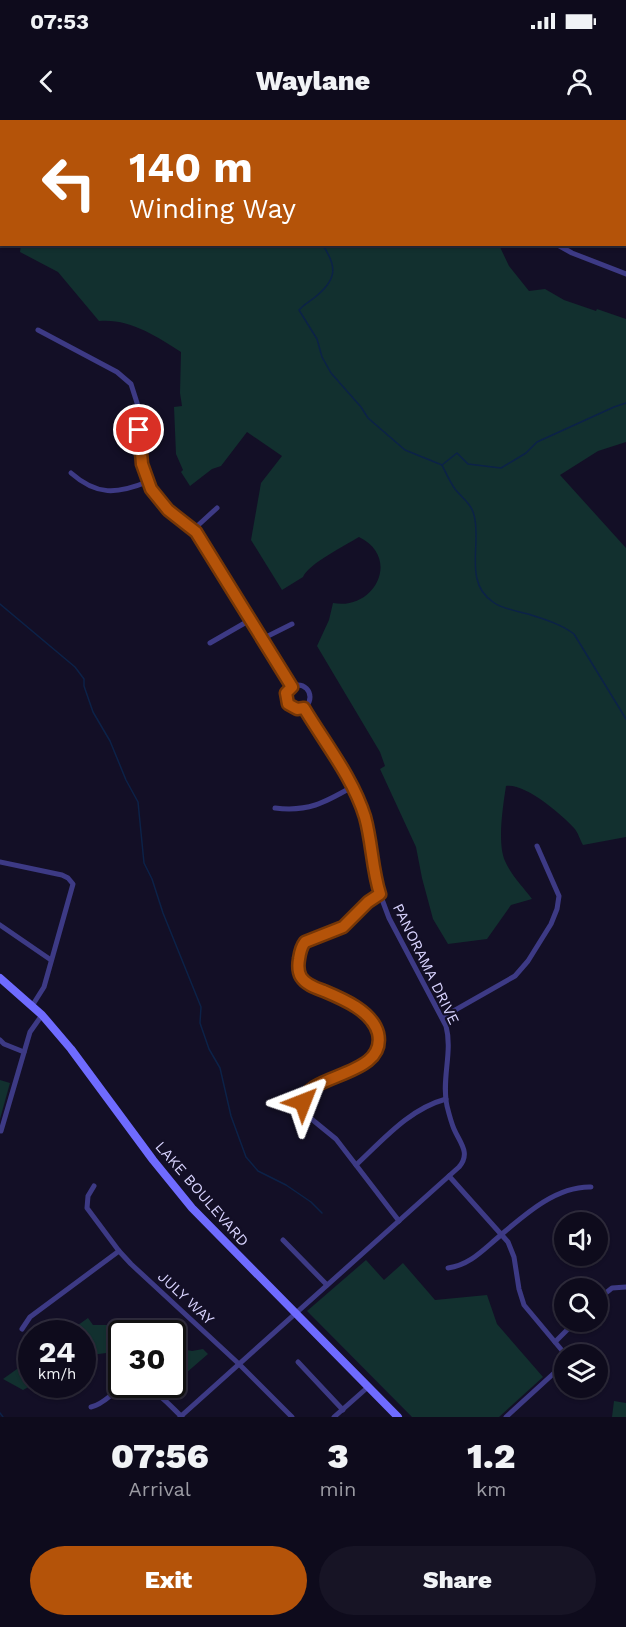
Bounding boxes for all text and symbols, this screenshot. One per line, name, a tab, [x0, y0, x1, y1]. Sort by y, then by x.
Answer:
text: 07:53	[30, 9, 89, 34]
icon: back	[30, 65, 63, 98]
text: Waylane	[256, 65, 370, 97]
icon: person	[563, 65, 596, 98]
text: 140 m	[129, 143, 253, 192]
icon: left	[30, 144, 108, 222]
text: Winding Way	[129, 193, 296, 225]
pin	[113, 404, 164, 455]
icon: arrive	[122, 413, 155, 446]
street label: PANORAMA DRIVE	[389, 901, 463, 1027]
position arrow	[271, 1070, 335, 1134]
street label: LAKE BOULEVARD	[152, 1138, 252, 1250]
map controls	[554, 1212, 608, 1398]
button: sound	[554, 1212, 608, 1266]
street label: JULY WAY	[154, 1267, 218, 1329]
button: search	[554, 1278, 608, 1332]
speed limit sign: 30	[108, 1320, 186, 1398]
text: 24	[39, 1334, 75, 1369]
button: layers	[554, 1344, 608, 1398]
text: km/h	[38, 1365, 76, 1383]
text: 07:56	[111, 1435, 209, 1477]
text: 3	[327, 1435, 349, 1477]
text: 1.2	[467, 1435, 515, 1477]
text: Arrival	[129, 1477, 191, 1501]
text: min	[320, 1477, 356, 1501]
text: km	[476, 1477, 506, 1501]
button: Exit	[30, 1546, 307, 1615]
button: Share	[319, 1546, 596, 1615]

